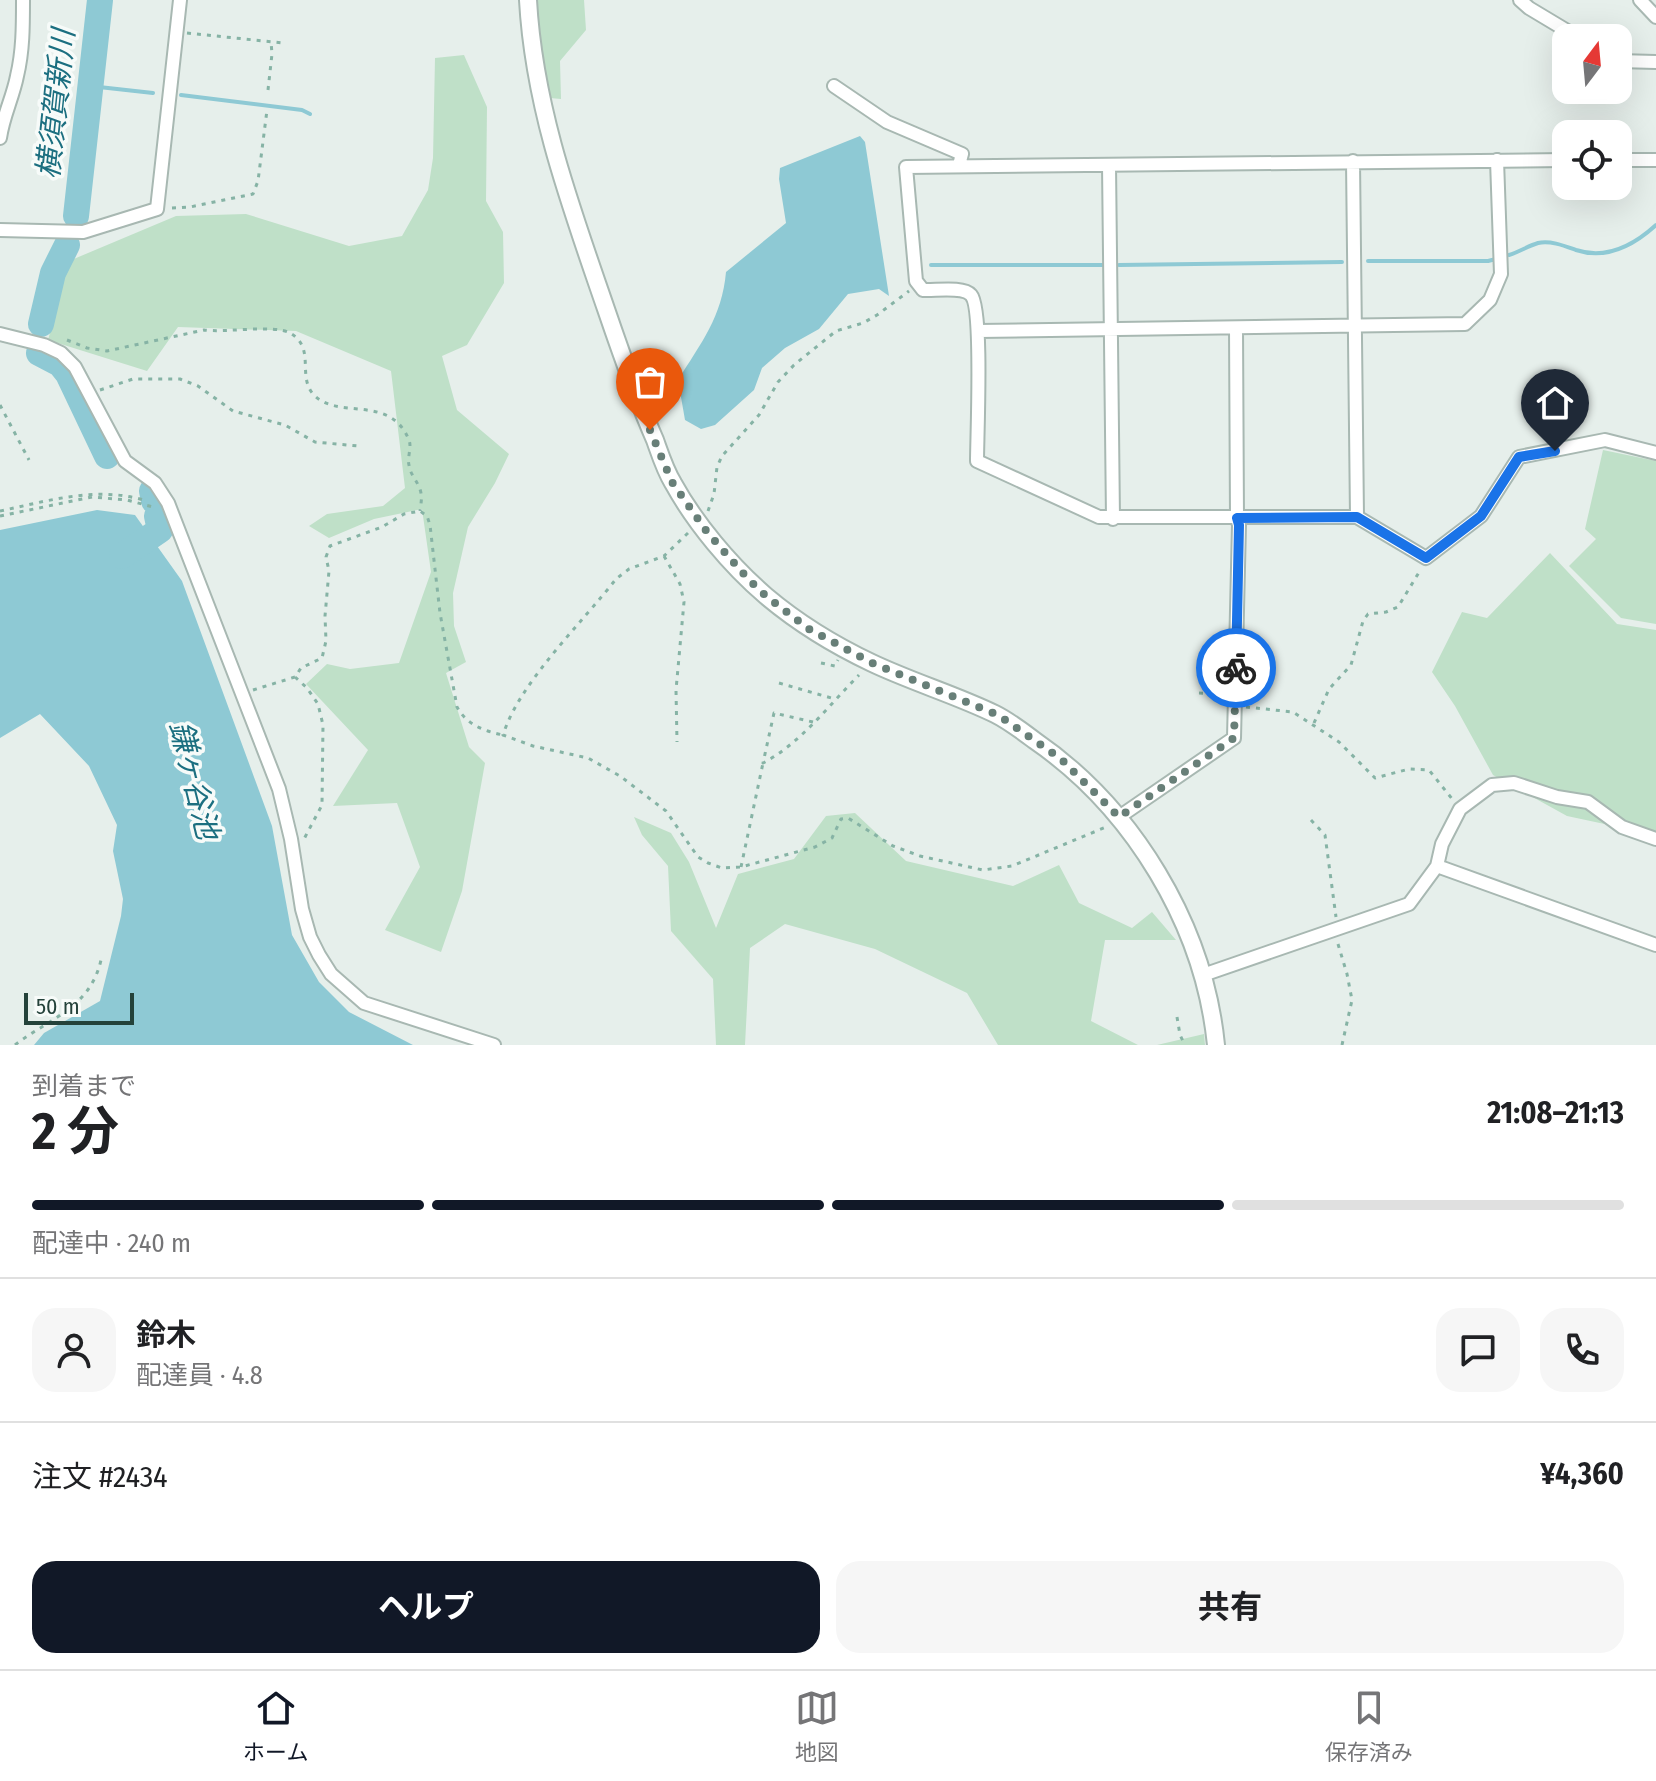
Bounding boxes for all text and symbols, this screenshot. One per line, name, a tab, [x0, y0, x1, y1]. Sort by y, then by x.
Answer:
north arrow	[1552, 24, 1632, 104]
map controls	[1552, 24, 1632, 200]
water label: 横須賀新川	[30, 25, 82, 180]
button: locate	[1552, 120, 1632, 200]
pin	[616, 348, 684, 430]
icon: bag	[628, 360, 672, 404]
pin	[1521, 369, 1589, 451]
icon: home	[1533, 381, 1577, 425]
courier	[1196, 628, 1276, 708]
icon: bike	[1214, 646, 1258, 690]
water label: 鎌ヶ谷池	[162, 717, 227, 845]
scale bar	[24, 989, 134, 1025]
text: 50 m	[36, 993, 80, 1020]
text: 到着まで	[32, 1071, 136, 1102]
text: 21:08–21:13	[1487, 1095, 1624, 1131]
text: 2 分	[32, 1100, 119, 1163]
text: 配達中 · 240 m	[32, 1228, 191, 1259]
button: person	[32, 1308, 116, 1392]
button: chat	[1436, 1308, 1520, 1392]
button: phone	[1540, 1308, 1624, 1392]
text: 鈴木	[136, 1317, 196, 1353]
text: 配達員 · 4.8	[136, 1360, 263, 1391]
text: ¥4,360	[1540, 1456, 1624, 1492]
text: 注文 #2434	[32, 1459, 168, 1495]
button: ヘルプ	[32, 1561, 820, 1653]
button: 共有	[836, 1561, 1624, 1653]
tab: ホーム	[243, 1686, 308, 1766]
tab: 地図	[795, 1686, 839, 1766]
tab: 保存済み	[1325, 1686, 1413, 1766]

